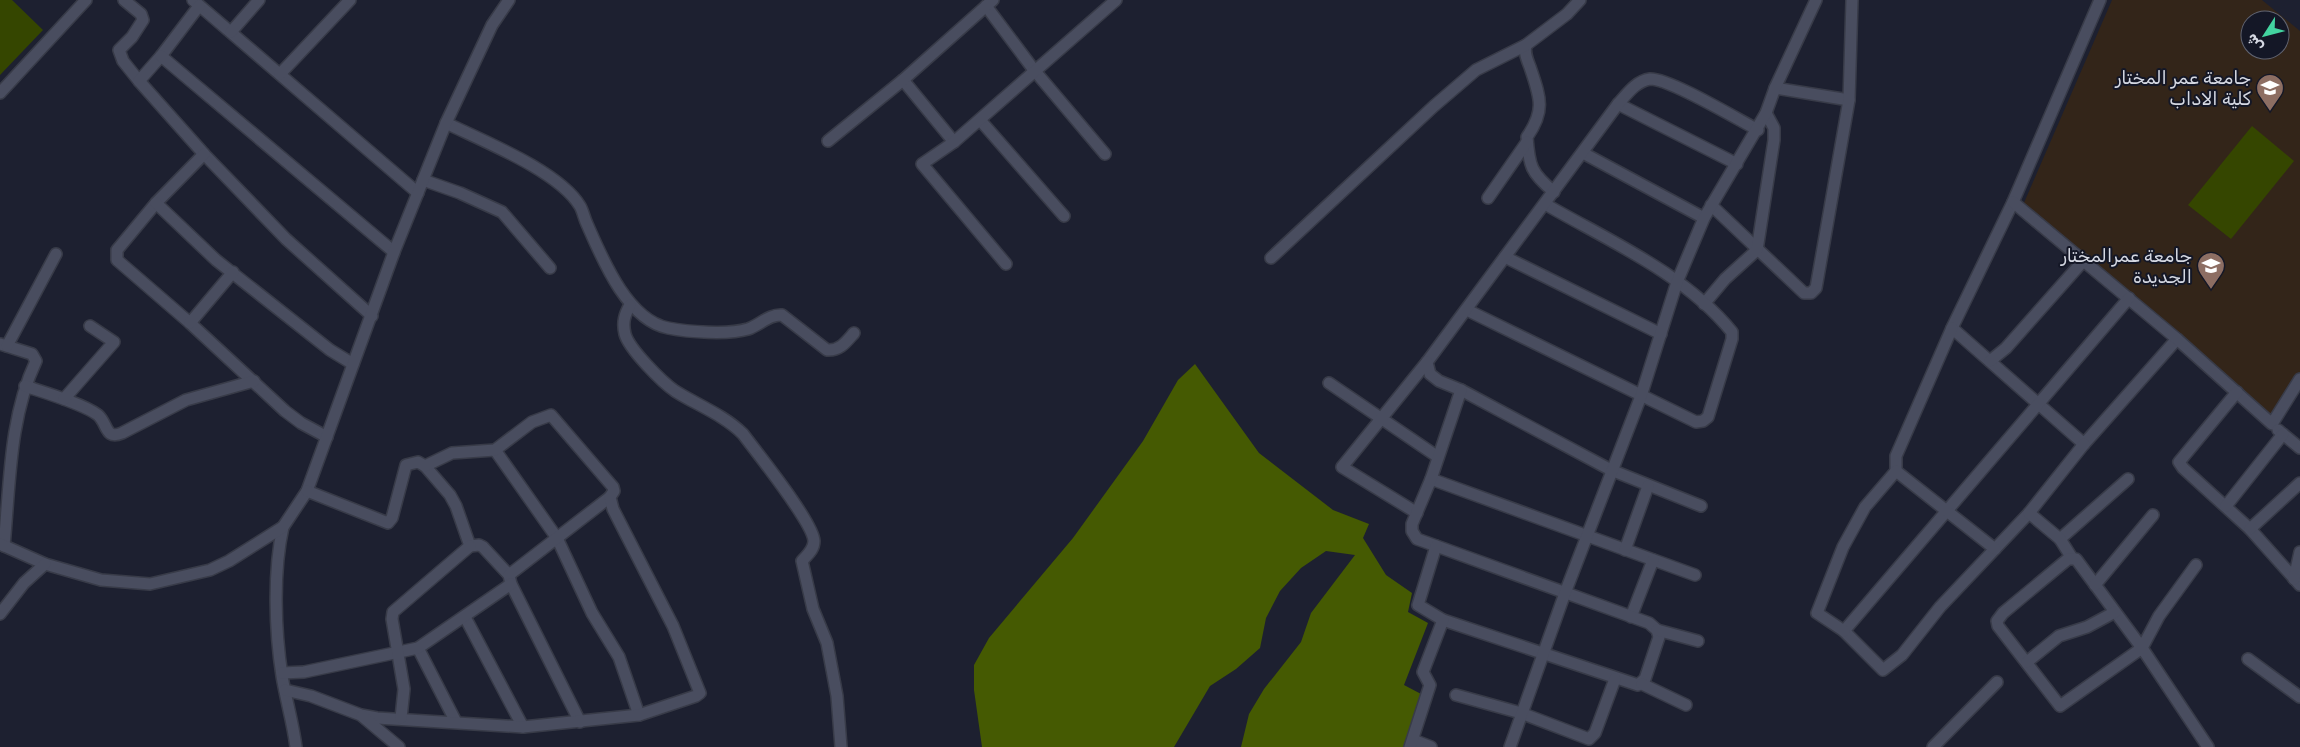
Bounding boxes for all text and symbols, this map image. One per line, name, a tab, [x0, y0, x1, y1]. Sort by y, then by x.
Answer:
north arrow	[2240, 10, 2290, 60]
text: ش	[2243, 30, 2267, 55]
place label: جامعة عمر المختار كلية الاداب	[2114, 67, 2251, 110]
school or university icon: جامعة عمر المختار كلية الاداب	[2255, 73, 2285, 112]
place label: جامعة عمرالمختار الجديدة	[2060, 245, 2192, 288]
school or university icon: جامعة عمرالمختار الجديدة	[2196, 251, 2226, 290]

